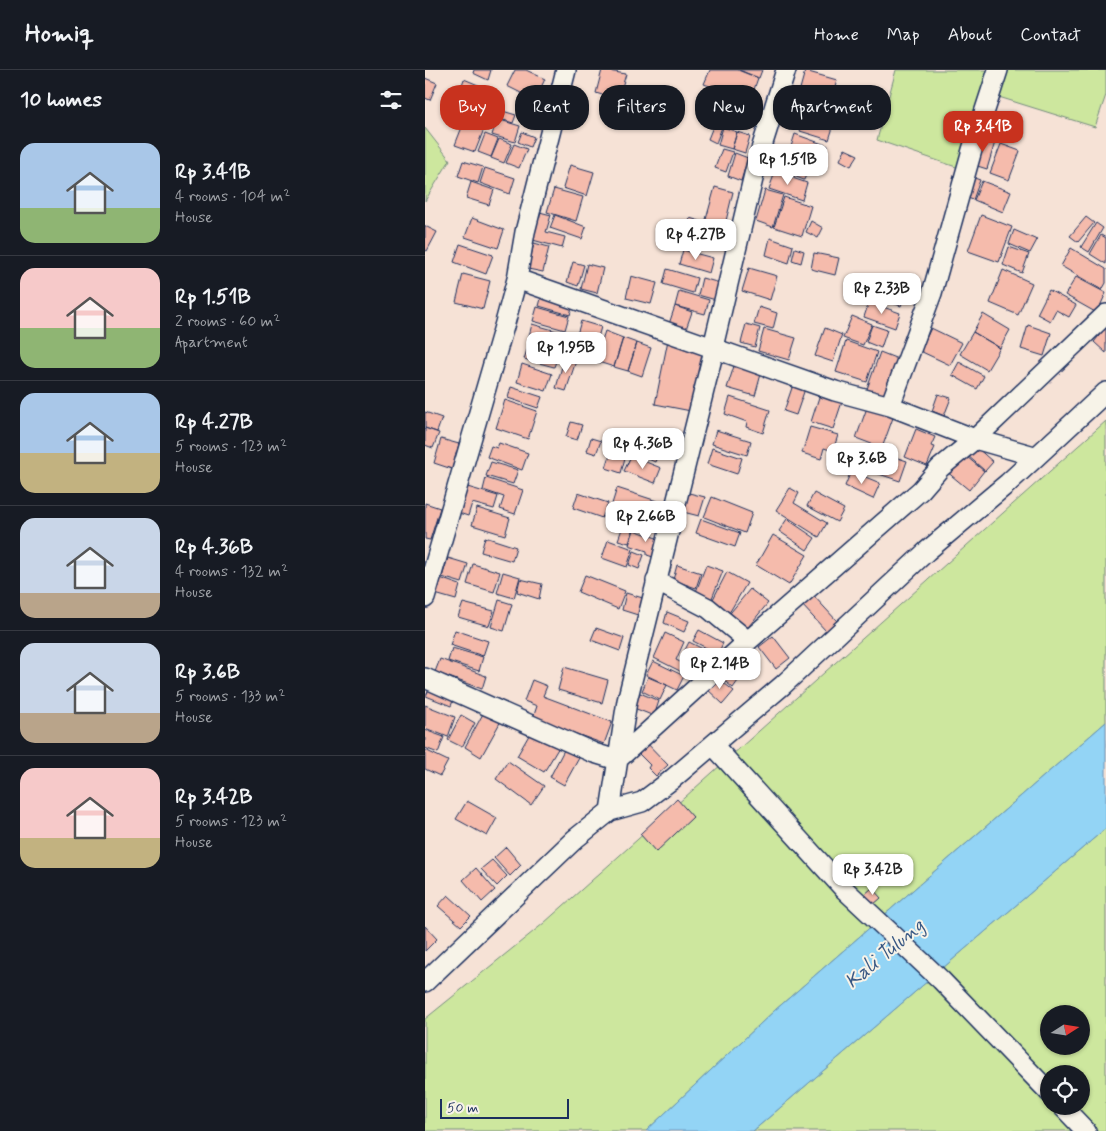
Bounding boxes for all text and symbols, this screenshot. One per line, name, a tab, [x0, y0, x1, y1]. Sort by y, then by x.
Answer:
text: Homiq	[25, 19, 94, 50]
text: Home	[814, 23, 859, 47]
text: Map	[887, 23, 920, 47]
text: About	[948, 23, 992, 47]
text: Contact	[1020, 23, 1081, 47]
chip: Buy	[440, 85, 505, 130]
chip: Rent	[515, 85, 589, 130]
chip: Filters	[599, 85, 685, 130]
chip: New	[695, 85, 763, 130]
chip: Apartment	[773, 85, 891, 130]
text: 10 homes	[20, 86, 102, 114]
icon: filters	[377, 86, 405, 114]
pin: Rp 3.41B	[931, 111, 1035, 153]
text: Rp 3.41B	[954, 116, 1012, 137]
pin: Rp 1.51B	[736, 144, 840, 186]
text: Rp 1.51B	[759, 149, 817, 170]
text: Rp 3.41B	[175, 158, 251, 186]
icon: home	[60, 163, 120, 223]
text: 4 rooms · 104 m²	[175, 186, 290, 207]
text: House	[175, 207, 213, 228]
pin: Rp 4.27B	[644, 218, 748, 261]
text: Rp 4.27B	[666, 224, 726, 245]
pin: Rp 2.33B	[830, 272, 934, 315]
text: Rp 2.33B	[854, 278, 910, 299]
text: Rp 1.51B	[175, 283, 251, 311]
icon: home	[60, 288, 120, 348]
text: 2 rooms · 60 m²	[175, 311, 280, 332]
text: Apartment	[175, 332, 248, 353]
pin: Rp 1.95B	[514, 332, 618, 374]
text: Rp 1.95B	[537, 337, 595, 358]
text: Rp 4.27B	[175, 408, 253, 436]
icon: home	[60, 413, 120, 473]
pin: Rp 4.36B	[591, 428, 695, 470]
text: Rp 4.36B	[613, 433, 673, 454]
text: 5 rooms · 123 m²	[175, 436, 287, 457]
pin: Rp 3.6B	[816, 442, 908, 485]
text: Rp 3.6B	[837, 448, 887, 469]
text: House	[175, 457, 213, 478]
pin: Rp 2.66B	[594, 500, 698, 543]
text: Rp 2.66B	[617, 506, 676, 527]
text: Rp 4.36B	[175, 533, 253, 561]
icon: home	[60, 538, 120, 598]
text: 4 rooms · 132 m²	[175, 561, 288, 582]
text: House	[175, 582, 213, 603]
pin: Rp 2.14B	[668, 648, 772, 690]
text: Rp 2.14B	[691, 653, 749, 674]
text: Rp 3.6B	[175, 658, 240, 686]
icon: home	[60, 663, 120, 723]
text: 5 rooms · 133 m²	[175, 686, 285, 707]
text: House	[175, 707, 213, 728]
text: Rp 3.42B	[175, 783, 253, 811]
icon: home	[60, 788, 120, 848]
text: 5 rooms · 123 m²	[175, 811, 287, 832]
text: House	[175, 832, 213, 853]
pin: Rp 3.42B	[821, 854, 925, 896]
text: Rp 3.42B	[843, 859, 903, 880]
water label: Kali Tulung	[840, 913, 931, 995]
north arrow	[1040, 1005, 1090, 1055]
map controls	[1040, 1005, 1090, 1115]
button: locate	[1040, 1065, 1090, 1115]
scale bar	[440, 1096, 569, 1119]
text: 50 m	[447, 1099, 478, 1117]

